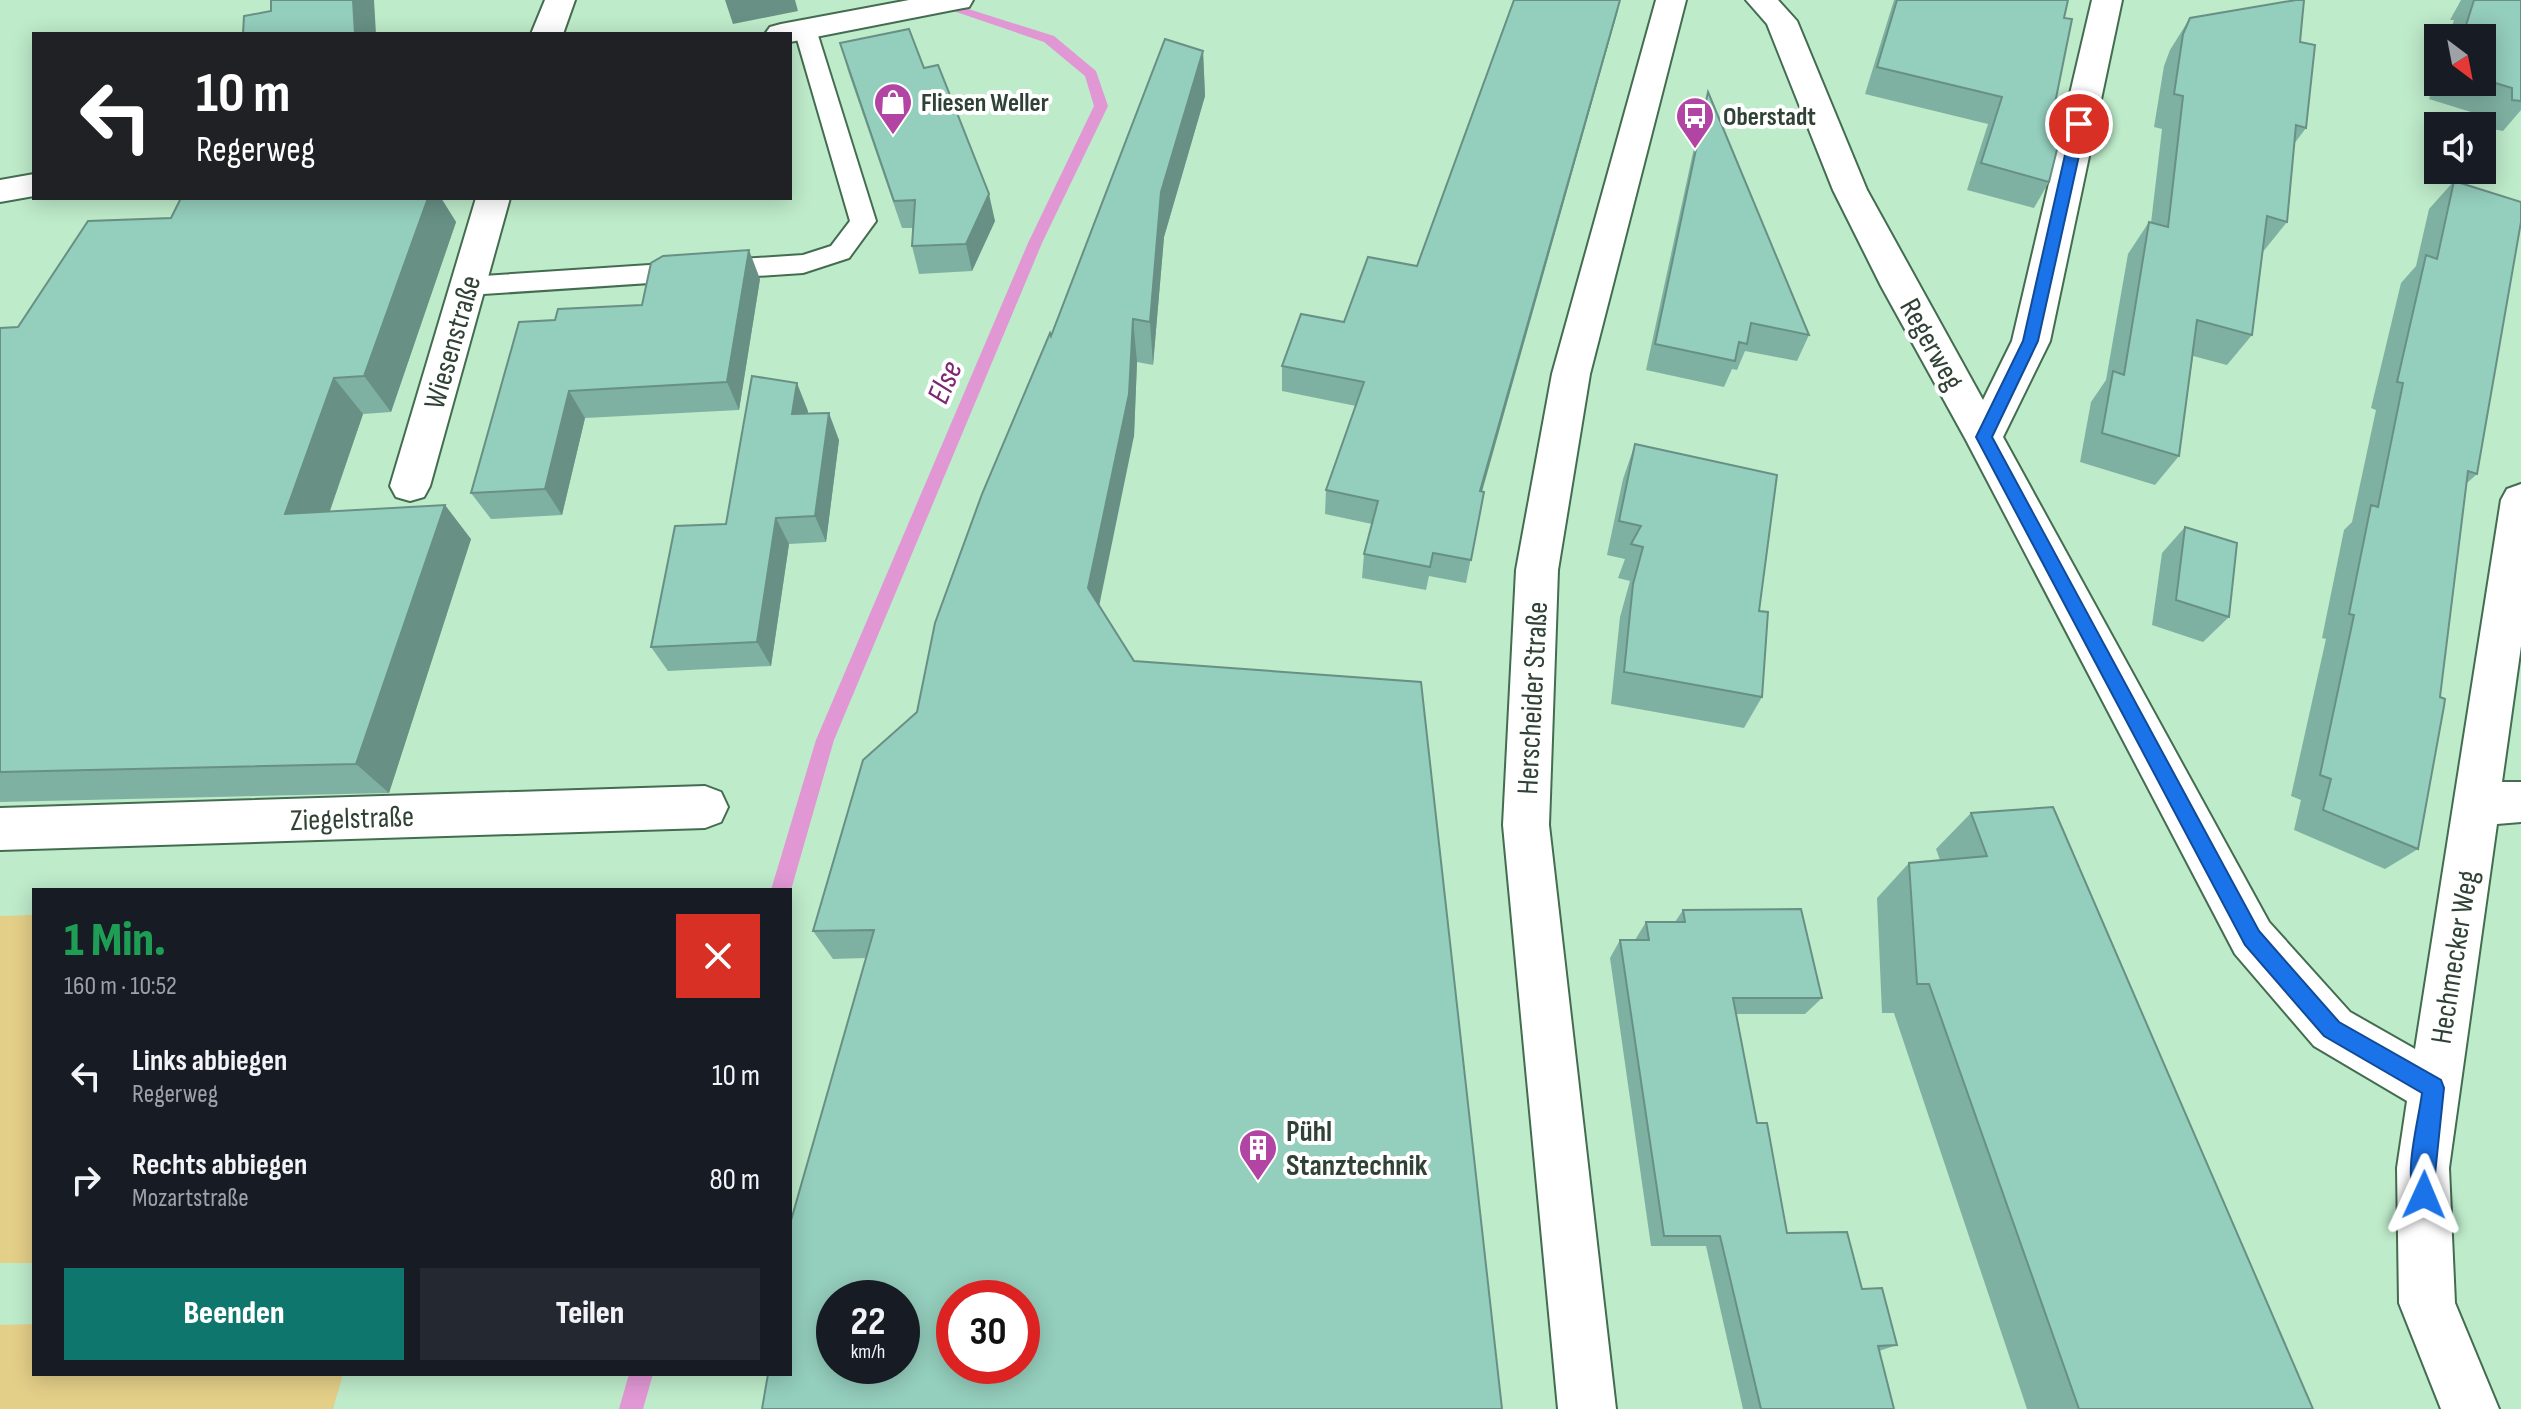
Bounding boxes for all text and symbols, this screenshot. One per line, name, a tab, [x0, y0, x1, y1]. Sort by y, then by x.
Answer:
north arrow	[2424, 24, 2496, 96]
map controls	[2424, 24, 2496, 184]
text: 10 m	[196, 61, 290, 128]
icon: left	[64, 64, 168, 168]
shop icon: Fliesen Weller	[872, 81, 914, 136]
place label: Fliesen Weller	[921, 88, 1049, 119]
pin	[2045, 90, 2113, 158]
bus stop icon: Oberstadt	[1674, 95, 1716, 150]
place label: Oberstadt	[1723, 102, 1816, 133]
icon: arrive	[2057, 102, 2101, 146]
button: sound	[2424, 112, 2496, 184]
text: Regerweg	[196, 129, 315, 172]
street label: Wiesenstraße	[417, 271, 489, 413]
street label: Regerweg	[1891, 292, 1971, 397]
water label: Else	[919, 355, 972, 410]
street label: Herscheider Straße	[1510, 601, 1556, 795]
street label: Ziegelstraße	[290, 799, 415, 839]
street label: Hechmecker Weg	[2424, 868, 2486, 1046]
text: 1 Min.	[64, 912, 166, 969]
button: close	[676, 914, 760, 998]
text: 160 m · 10:52	[64, 971, 177, 1002]
text: Links abbiegen	[132, 1043, 287, 1079]
icon: left	[64, 1054, 108, 1098]
text: 10 m	[712, 1058, 760, 1094]
text: Regerweg	[132, 1079, 218, 1110]
place label: Pühl Stanztechnik	[1286, 1114, 1428, 1184]
building icon: Pühl Stanztechnik	[1237, 1127, 1279, 1182]
text: Rechts abbiegen	[132, 1147, 307, 1183]
position arrow	[2382, 1153, 2466, 1237]
icon: right	[64, 1158, 108, 1202]
text: 80 m	[709, 1162, 760, 1198]
text: Mozartstraße	[132, 1183, 249, 1214]
button: Beenden	[64, 1268, 404, 1360]
button: Teilen	[420, 1268, 760, 1360]
speed limit sign: 30	[936, 1280, 1040, 1384]
text: 22	[850, 1298, 886, 1346]
text: km/h	[851, 1340, 885, 1364]

